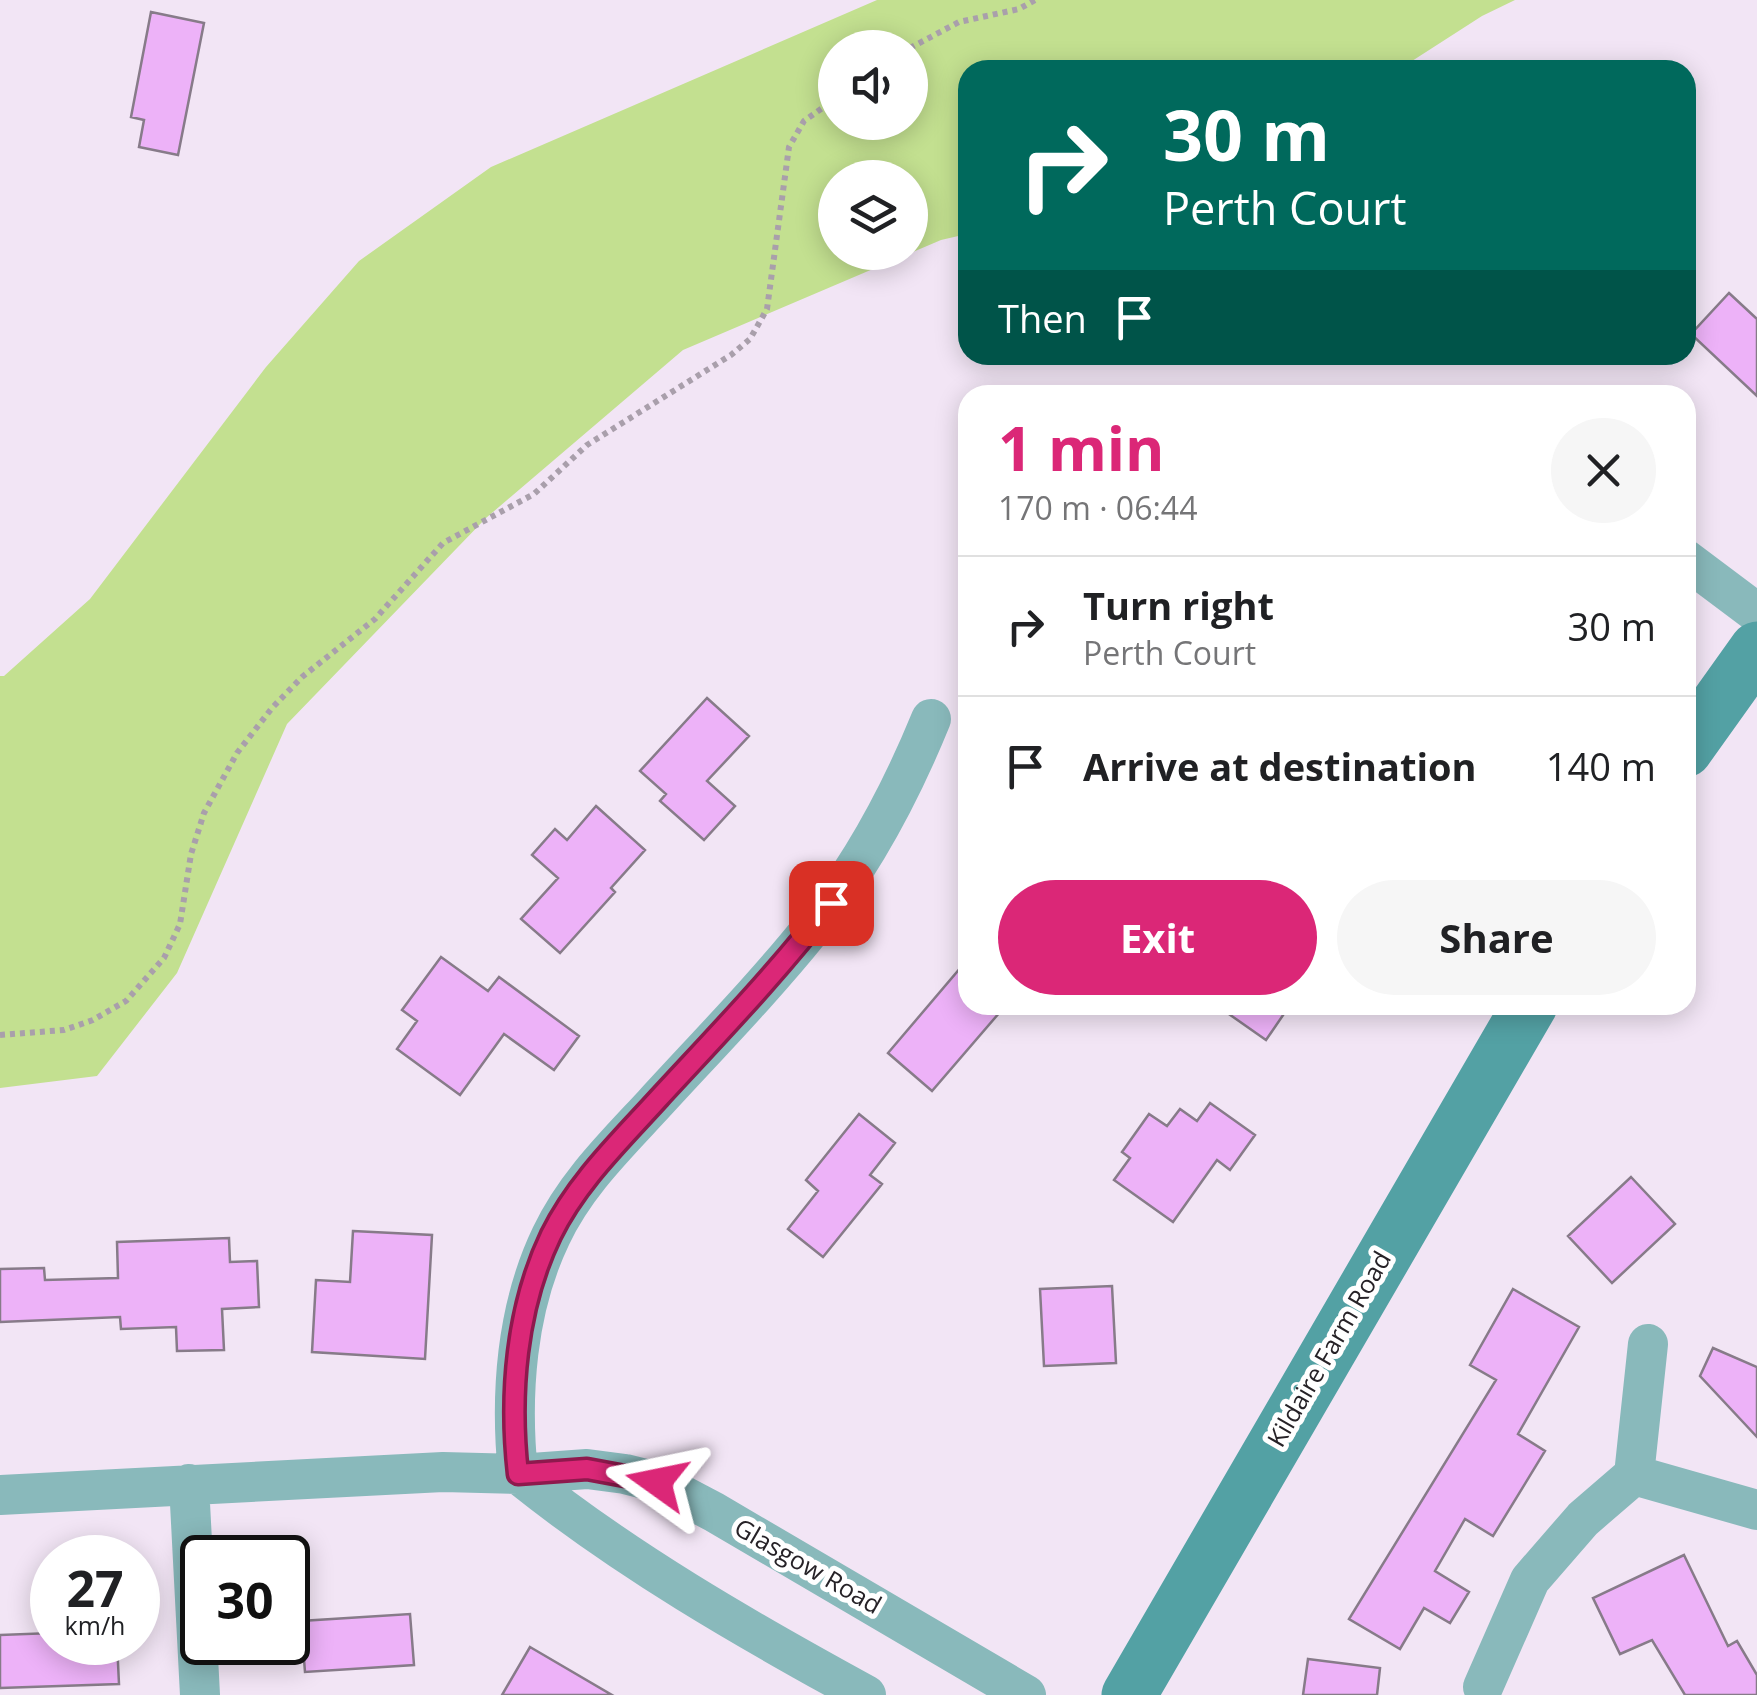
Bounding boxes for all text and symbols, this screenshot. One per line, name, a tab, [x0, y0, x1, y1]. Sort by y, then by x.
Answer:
map controls	[818, 30, 928, 270]
button: sound	[818, 30, 928, 140]
text: 30 m	[1163, 86, 1330, 182]
icon: right	[998, 100, 1128, 230]
button: layers	[818, 160, 928, 270]
text: Perth Court	[1163, 177, 1407, 238]
icon: arrive	[1107, 290, 1162, 345]
text: Then	[998, 292, 1087, 344]
text: 1 min	[998, 407, 1165, 489]
button: close	[1551, 418, 1656, 523]
text: 170 m · 06:44	[998, 486, 1197, 529]
text: Turn right	[1083, 579, 1274, 631]
icon: right	[998, 599, 1053, 654]
text: 30 m	[1567, 600, 1656, 652]
text: Perth Court	[1083, 631, 1256, 674]
icon: arrive	[998, 739, 1053, 794]
text: Arrive at destination	[1083, 740, 1477, 792]
text: 140 m	[1546, 740, 1656, 792]
pin	[789, 861, 874, 946]
icon: arrive	[804, 876, 859, 931]
button: Exit	[998, 880, 1317, 995]
button: Share	[1337, 880, 1656, 995]
street label: Kildaire Farm Road	[1258, 1245, 1398, 1452]
position arrow	[605, 1430, 709, 1534]
street label: Glasgow Road	[729, 1509, 888, 1621]
speed limit sign: 30	[180, 1535, 310, 1665]
text: 27	[66, 1554, 124, 1622]
text: km/h	[65, 1608, 125, 1642]

